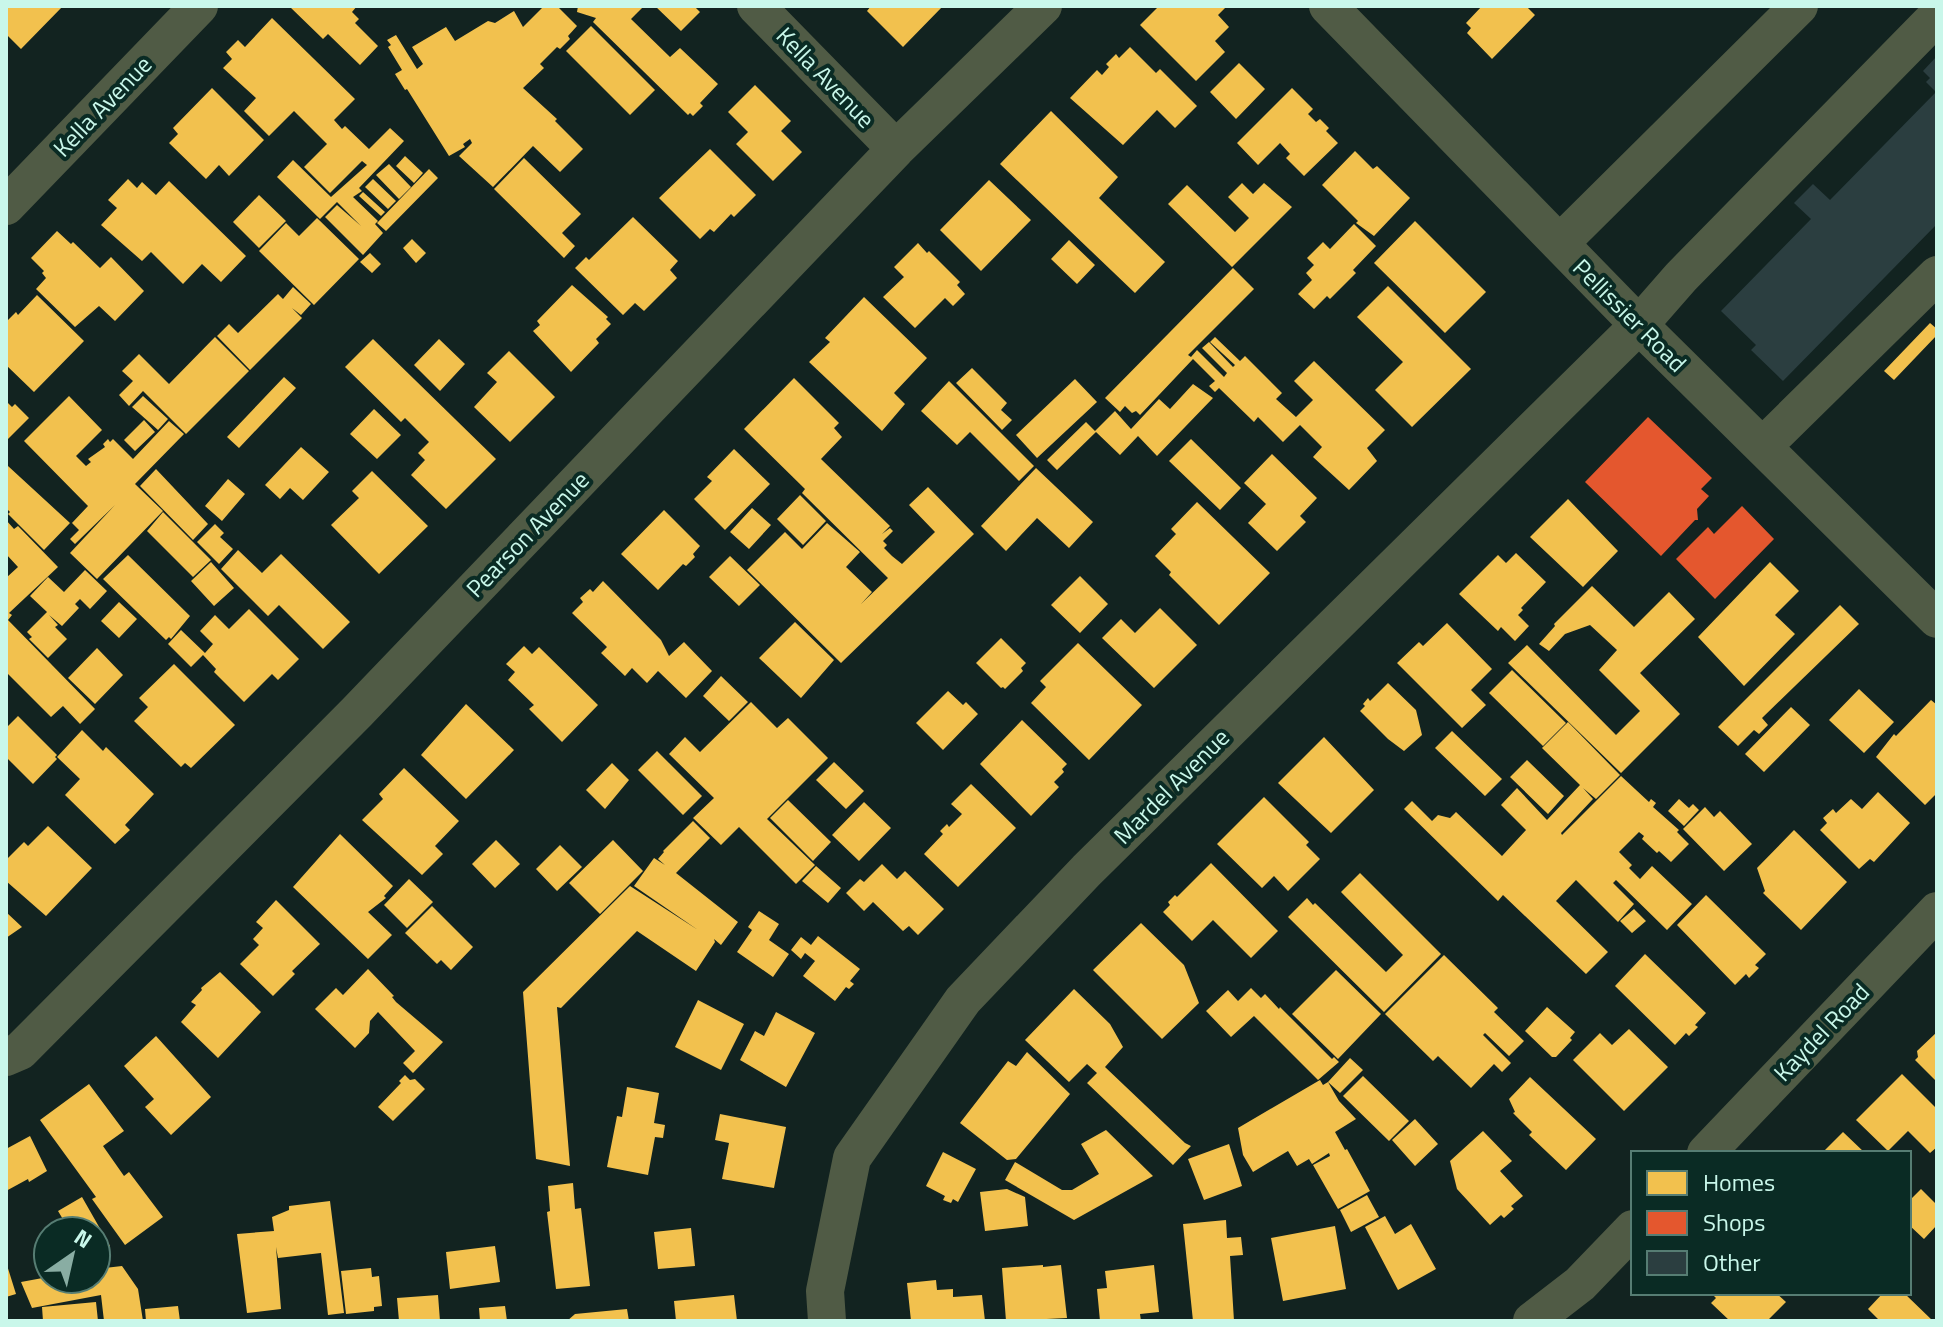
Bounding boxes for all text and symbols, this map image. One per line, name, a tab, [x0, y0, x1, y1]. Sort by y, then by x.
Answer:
street label: Kella Avenue	[768, 18, 884, 136]
street label: Kella Avenue	[44, 47, 160, 165]
street label: Pellissier Road	[1565, 250, 1695, 380]
street label: Pearson Avenue	[457, 463, 597, 605]
street label: Mardel Avenue	[1105, 720, 1237, 852]
street label: Kaydel Road	[1765, 975, 1877, 1089]
legend	[1631, 1151, 1911, 1295]
text: Homes	[1703, 1164, 1775, 1200]
text: Shops	[1703, 1204, 1765, 1240]
north arrow	[32, 1215, 112, 1295]
text: N	[67, 1220, 99, 1257]
text: Other	[1703, 1244, 1761, 1280]

